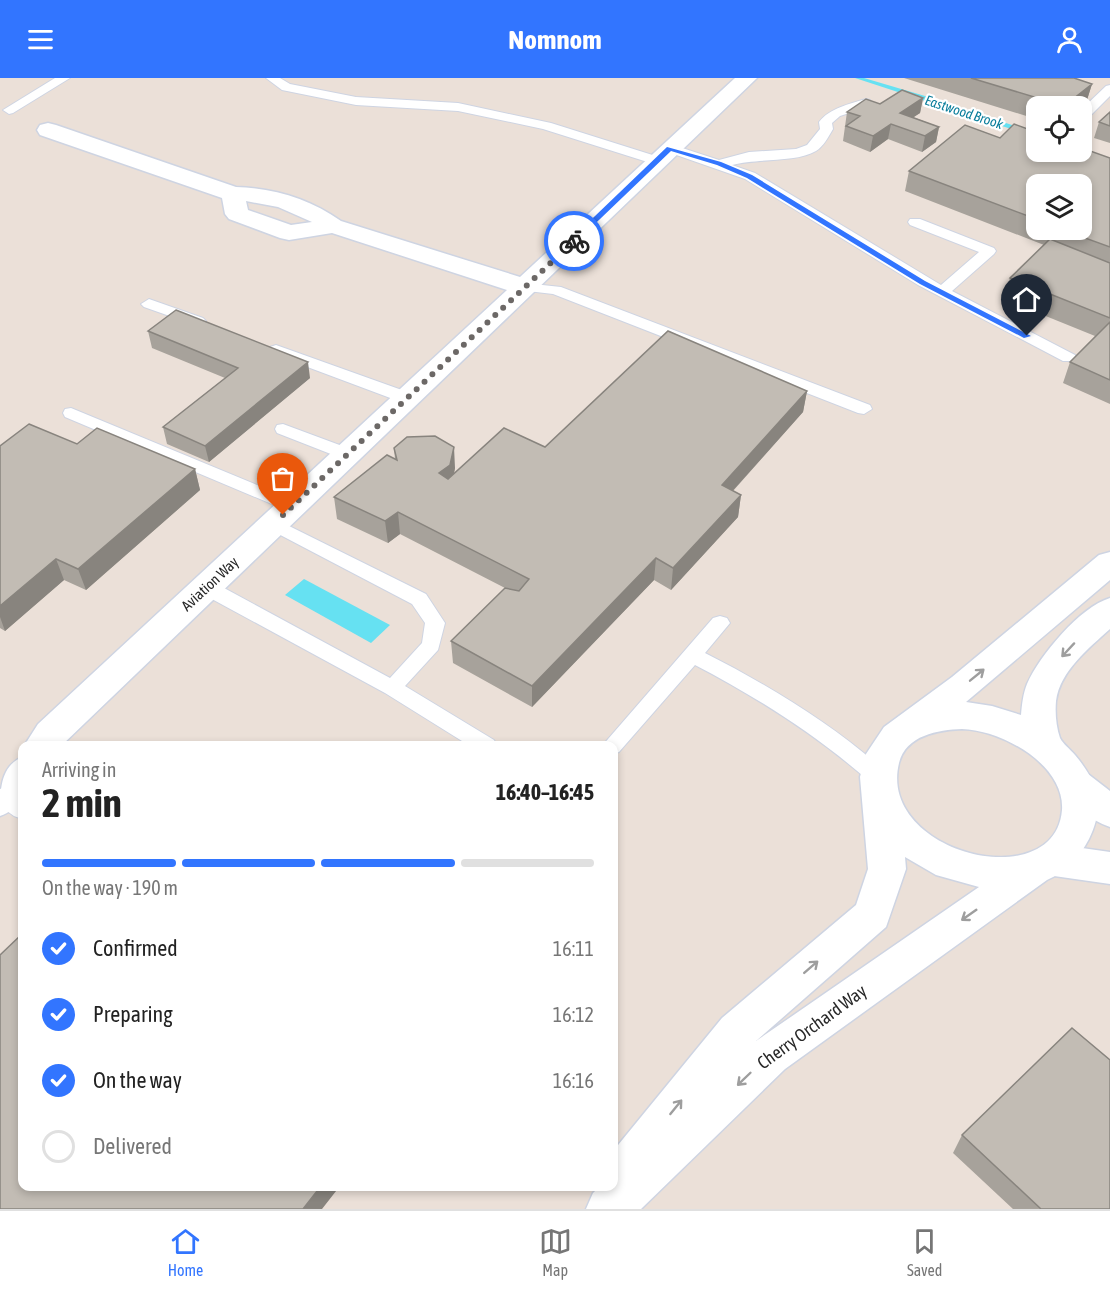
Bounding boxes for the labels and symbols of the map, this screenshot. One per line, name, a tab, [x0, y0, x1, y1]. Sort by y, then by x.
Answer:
water label: Eastwood Brook	[923, 92, 1006, 132]
courier	[544, 211, 604, 271]
pin	[1001, 274, 1052, 336]
pin	[257, 453, 308, 515]
street label: Aviation Way	[178, 553, 242, 614]
one-way arrow	[1061, 643, 1075, 658]
one-way arrow	[969, 669, 985, 682]
one-way arrow	[962, 909, 978, 921]
one-way arrow	[803, 961, 819, 974]
street label: Cherry Orchard Way	[753, 980, 870, 1073]
one-way arrow	[737, 1072, 752, 1086]
one-way arrow	[670, 1099, 683, 1115]

